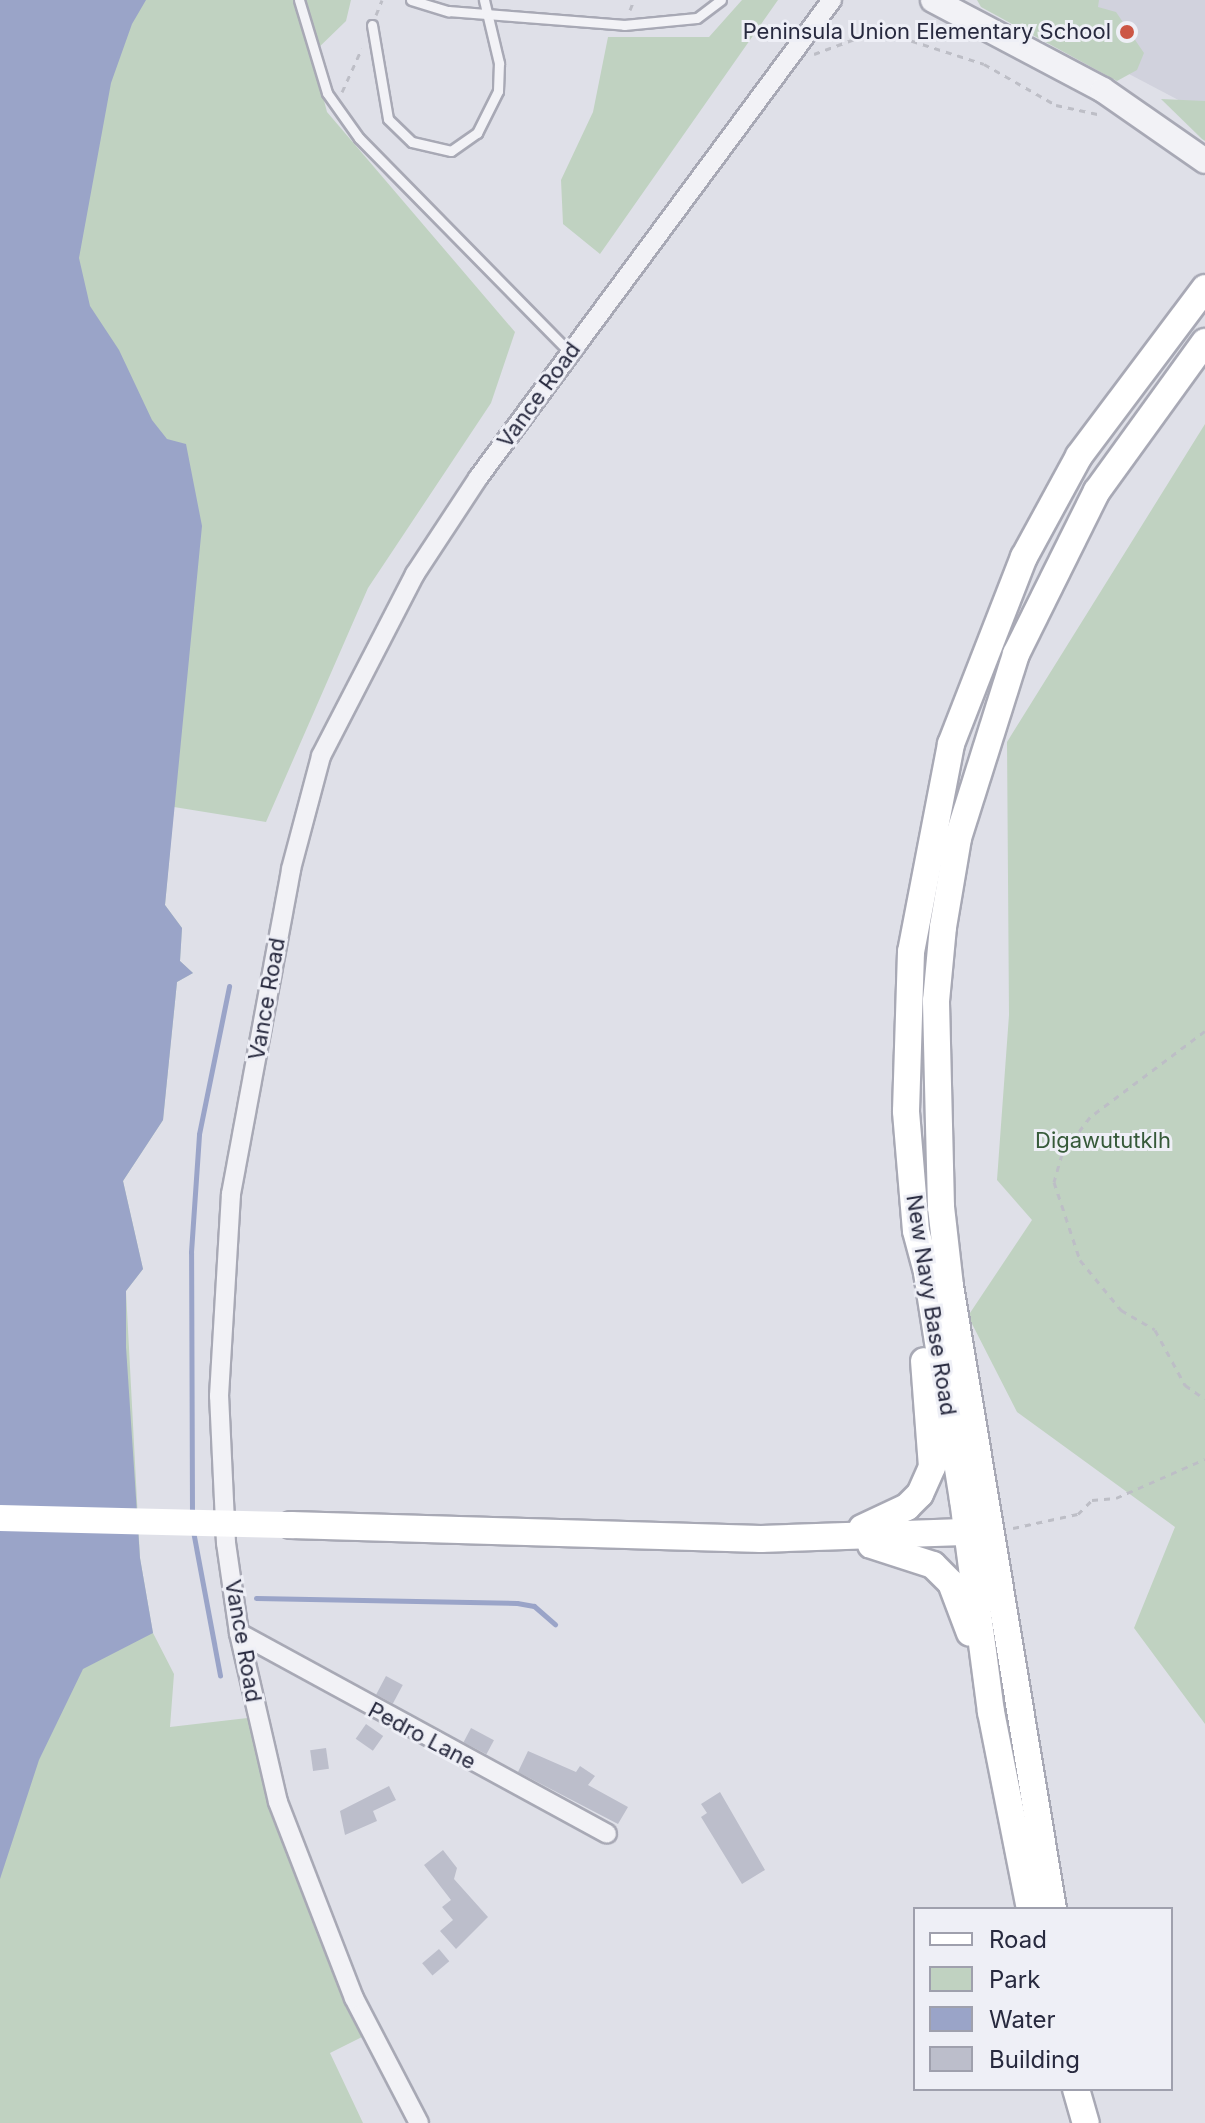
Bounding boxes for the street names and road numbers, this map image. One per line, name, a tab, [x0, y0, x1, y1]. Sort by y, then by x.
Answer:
street label: Vance Road	[492, 337, 586, 453]
street label: Vance Road	[243, 936, 291, 1062]
street label: New Navy Base Road	[901, 1193, 961, 1417]
street label: Vance Road	[219, 1578, 267, 1704]
street label: Pedro Lane	[364, 1697, 480, 1775]

